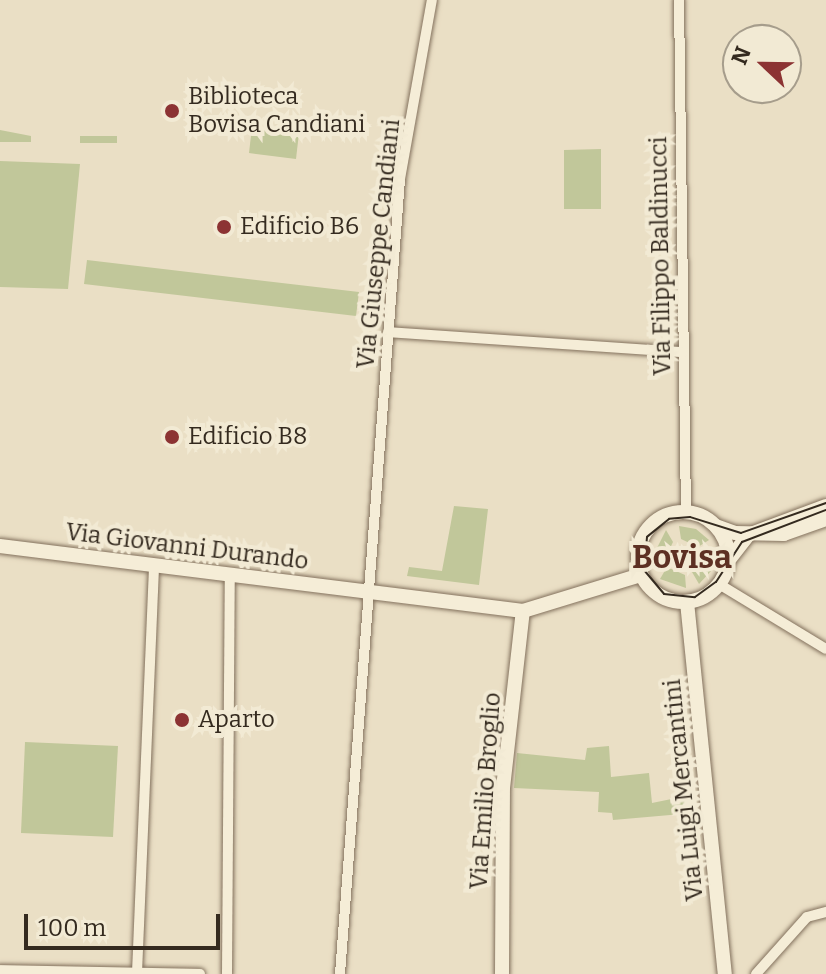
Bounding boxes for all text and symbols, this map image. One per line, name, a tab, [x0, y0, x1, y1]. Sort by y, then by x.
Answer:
north arrow	[722, 24, 802, 104]
text: N	[725, 43, 757, 69]
place label: Biblioteca Bovisa Candiani	[188, 83, 365, 139]
marker: Biblioteca Bovisa Candiani	[163, 102, 181, 120]
street label: Via Giuseppe Candiani	[352, 118, 406, 370]
street label: Via Filippo Baldinucci	[645, 136, 677, 376]
place label: Edificio B6	[240, 213, 359, 241]
marker: Edificio B6	[215, 218, 233, 236]
place label: Edificio B8	[188, 423, 307, 451]
marker: Edificio B8	[163, 428, 181, 446]
street label: Via Giovanni Durando	[64, 518, 310, 576]
district label: Bovisa	[632, 538, 732, 576]
street label: Via Luigi Mercantini	[658, 678, 710, 902]
street label: Via Emilio Broglio	[465, 691, 507, 891]
place label: Aparto	[198, 706, 275, 734]
marker: Aparto	[173, 711, 191, 729]
scale bar	[28, 898, 224, 948]
text: 100 m	[38, 914, 106, 942]

